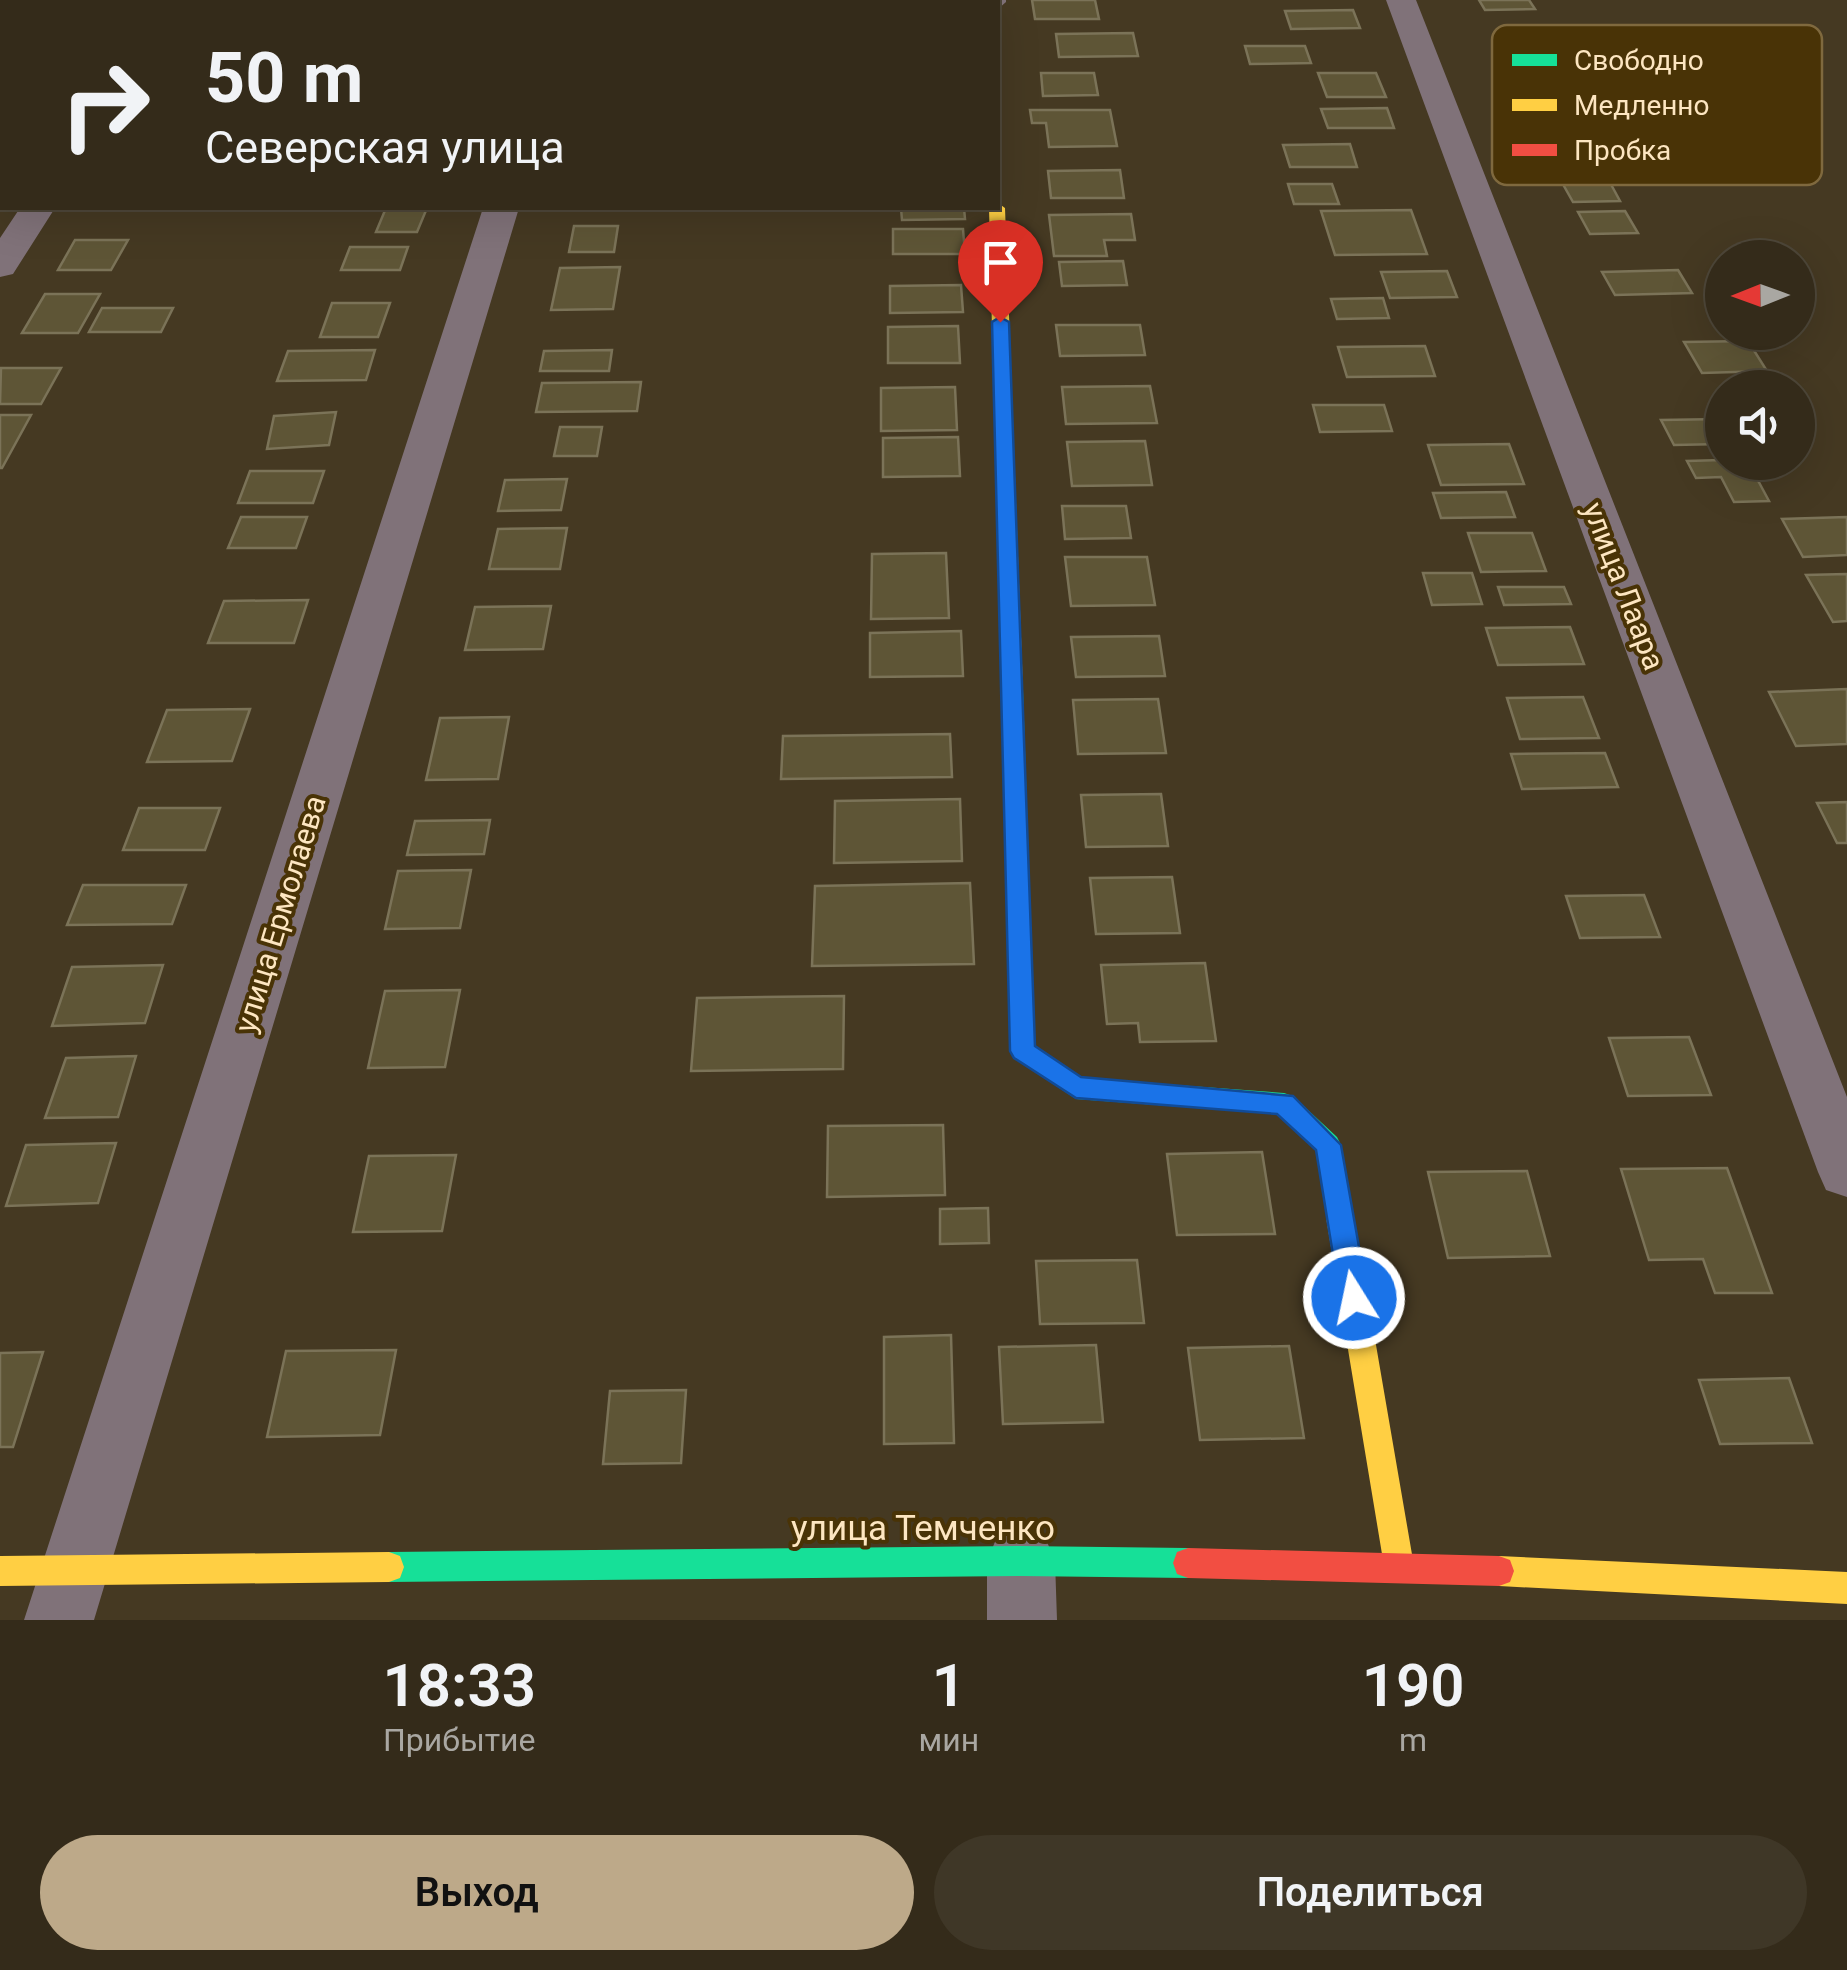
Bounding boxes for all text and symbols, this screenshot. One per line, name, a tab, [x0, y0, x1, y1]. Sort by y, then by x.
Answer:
legend	[1492, 25, 1822, 185]
text: 50 m	[205, 37, 363, 119]
icon: right	[40, 40, 170, 170]
text: Свободно	[1574, 44, 1704, 77]
text: Медленно	[1574, 89, 1710, 122]
text: Северская улица	[205, 121, 565, 174]
text: Пробка	[1574, 134, 1671, 167]
pin	[958, 220, 1043, 323]
icon: arrive	[973, 235, 1028, 290]
north arrow	[1705, 240, 1815, 350]
map controls	[1705, 240, 1815, 480]
button: sound	[1705, 370, 1815, 480]
street label: улица Лаара	[1576, 497, 1672, 675]
street label: улица Ермолаева	[227, 791, 333, 1037]
position arrow	[1302, 1246, 1406, 1350]
street label: улица Темченко	[791, 1508, 1055, 1549]
text: 18:33	[383, 1650, 536, 1721]
text: 1	[932, 1650, 966, 1721]
text: 190	[1362, 1650, 1464, 1721]
text: Прибытие	[383, 1721, 536, 1759]
text: мин	[918, 1721, 979, 1759]
text: m	[1399, 1721, 1427, 1759]
button: Выход	[40, 1835, 914, 1950]
button: Поделиться	[934, 1835, 1807, 1950]

